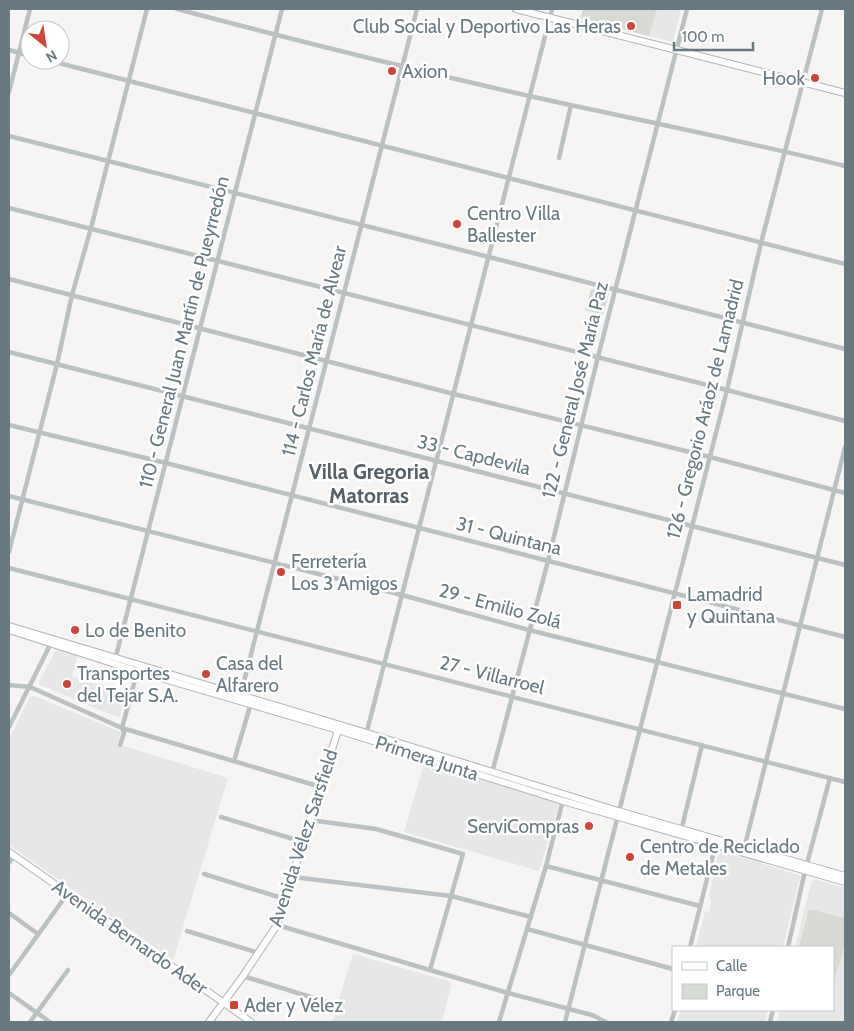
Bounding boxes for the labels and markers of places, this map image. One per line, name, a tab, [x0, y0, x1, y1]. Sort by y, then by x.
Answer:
place label: Club Social y Deportivo Las Heras	[353, 15, 621, 38]
marker: Club Social y Deportivo Las Heras	[625, 20, 637, 32]
place label: Axion	[402, 60, 448, 83]
marker: Axion	[386, 65, 398, 77]
place label: Hook	[762, 67, 805, 90]
marker: Hook	[809, 72, 821, 84]
place label: Centro Villa Ballester	[467, 202, 560, 247]
marker: Centro Villa Ballester	[451, 218, 463, 230]
place label: Ferretería Los 3 Amigos	[291, 550, 398, 595]
marker: Ferretería Los 3 Amigos	[275, 566, 287, 578]
place label: Lamadrid y Quintana	[687, 583, 775, 628]
marker: Lamadrid y Quintana	[671, 599, 683, 611]
place label: Lo de Benito	[85, 619, 186, 642]
marker: Lo de Benito	[69, 624, 81, 636]
place label: Casa del Alfarero	[216, 652, 283, 697]
place label: Transportes del Tejar S.A.	[77, 662, 179, 707]
marker: Casa del Alfarero	[200, 668, 212, 680]
marker: Transportes del Tejar S.A.	[61, 678, 73, 690]
place label: ServiCompras	[467, 815, 579, 838]
marker: ServiCompras	[583, 820, 595, 832]
place label: Centro de Reciclado de Metales	[640, 835, 800, 880]
marker: Centro de Reciclado de Metales	[624, 851, 636, 863]
place label: Ader y Vélez	[244, 994, 343, 1017]
marker: Ader y Vélez	[228, 999, 240, 1011]

